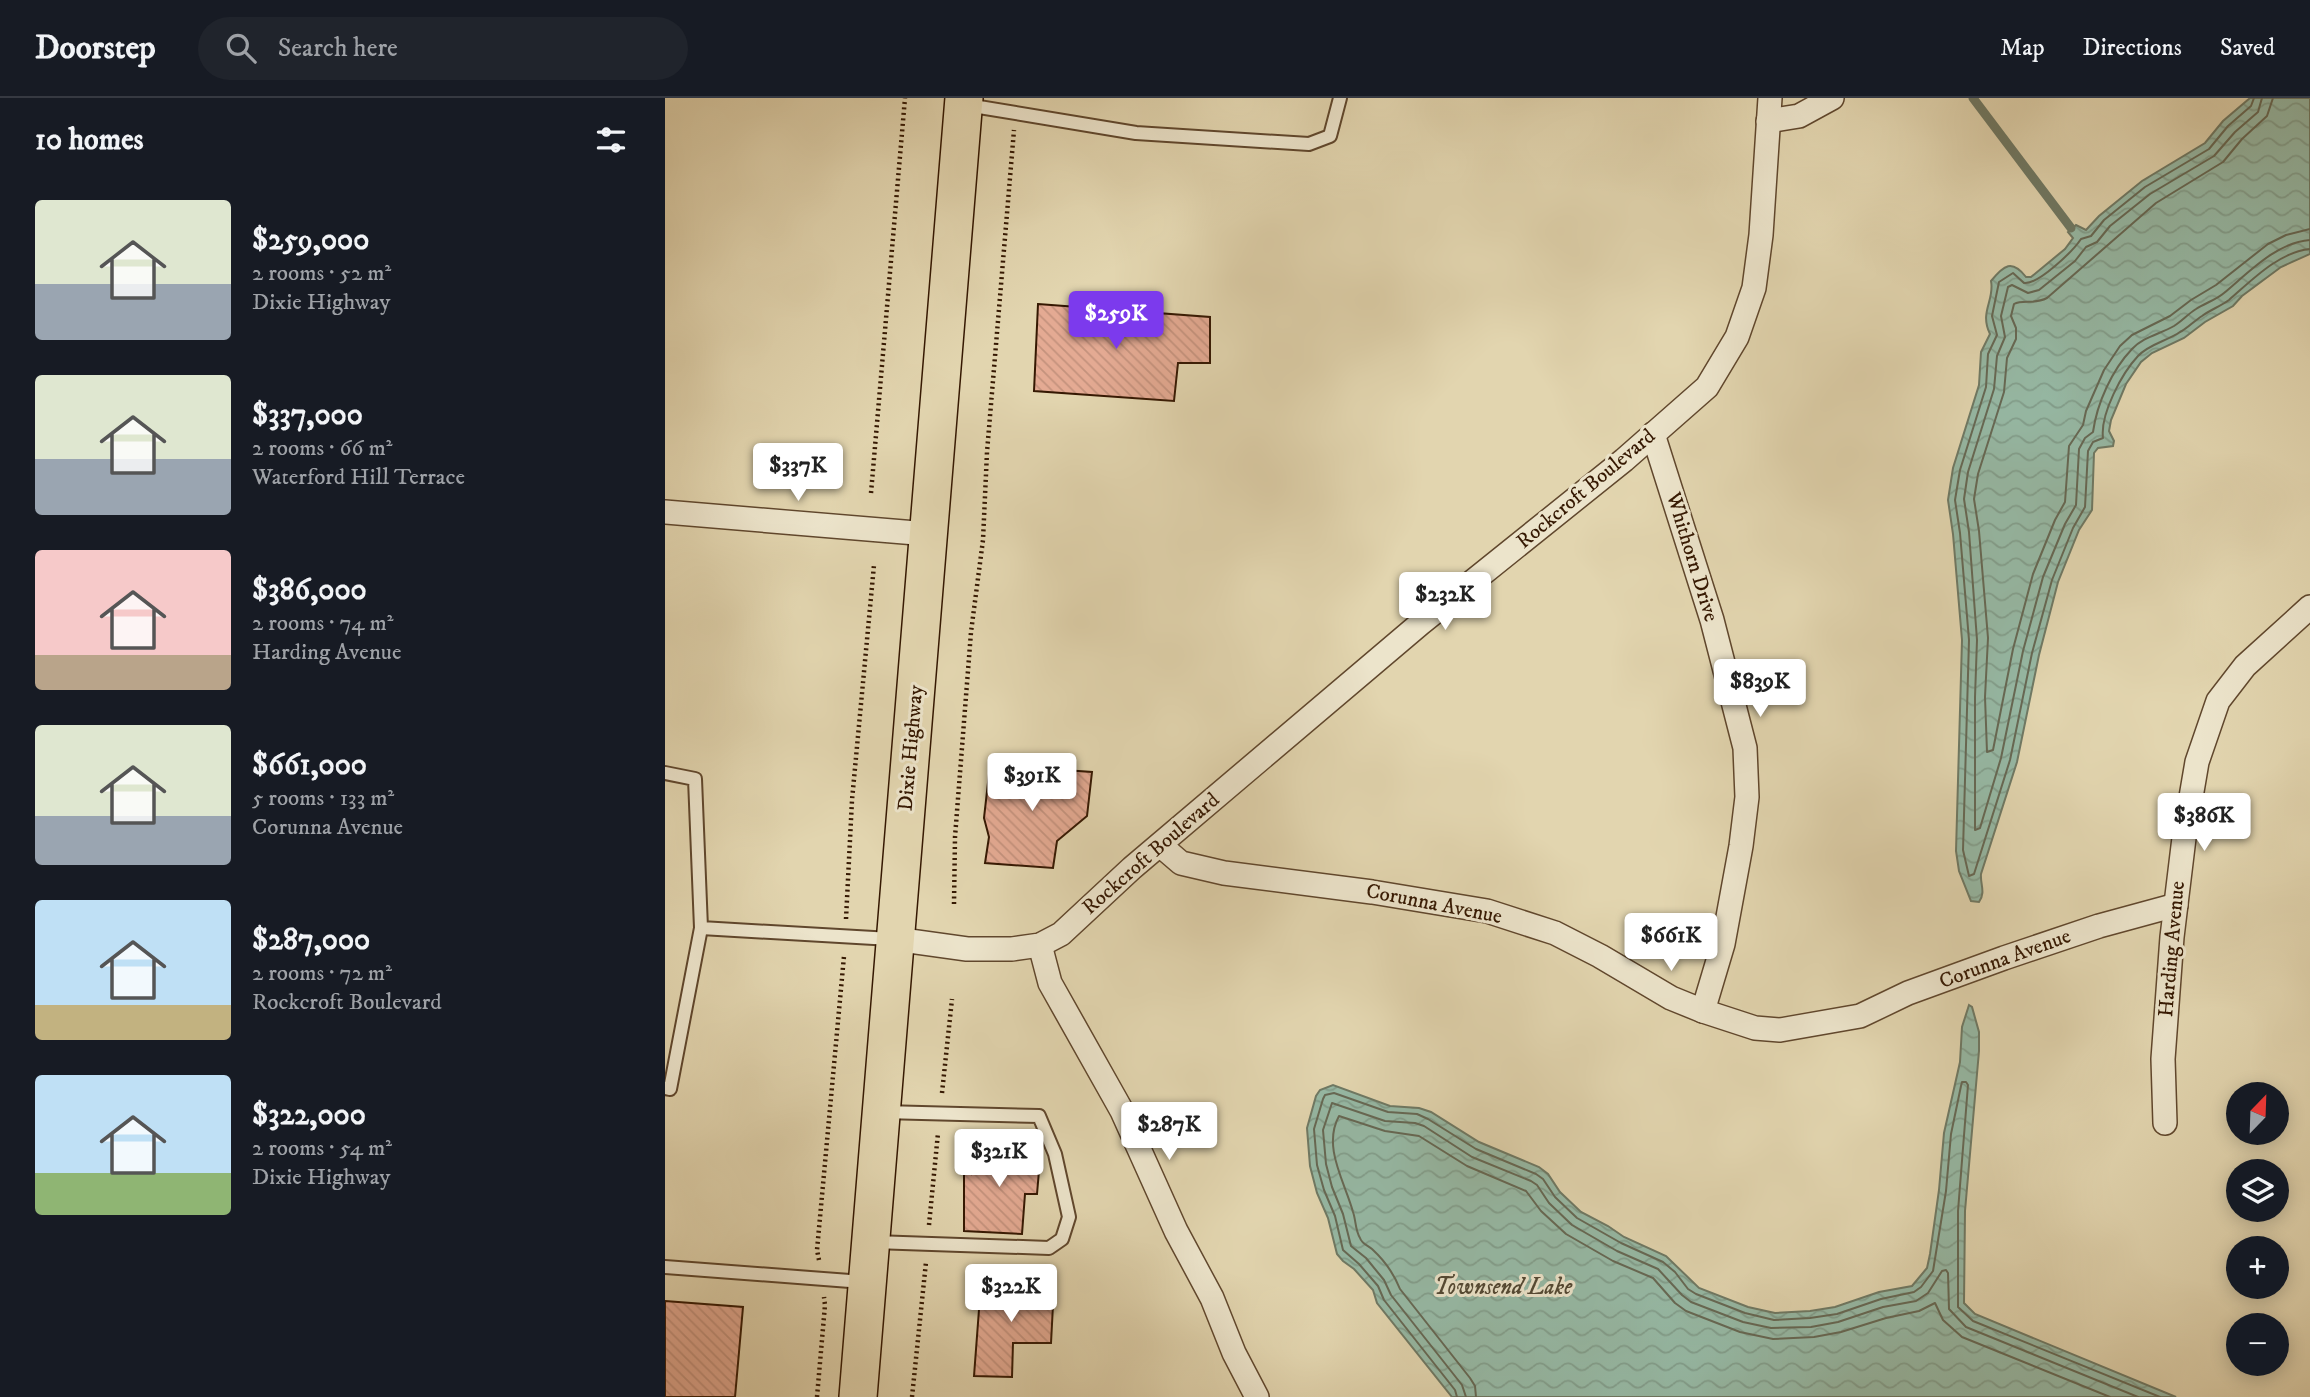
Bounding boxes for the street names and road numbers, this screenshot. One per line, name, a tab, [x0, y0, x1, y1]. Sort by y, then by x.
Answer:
street label: Rockcroft Boulevard	[1511, 423, 1661, 555]
street label: Whithorn Drive	[1660, 488, 1724, 625]
street label: Dixie Highway	[893, 683, 930, 812]
street label: Rockcroft Boulevard	[1077, 787, 1225, 921]
street label: Corunna Avenue	[1364, 878, 1504, 930]
street label: Harding Avenue	[2153, 880, 2191, 1018]
street label: Corunna Avenue	[1936, 923, 2075, 995]

